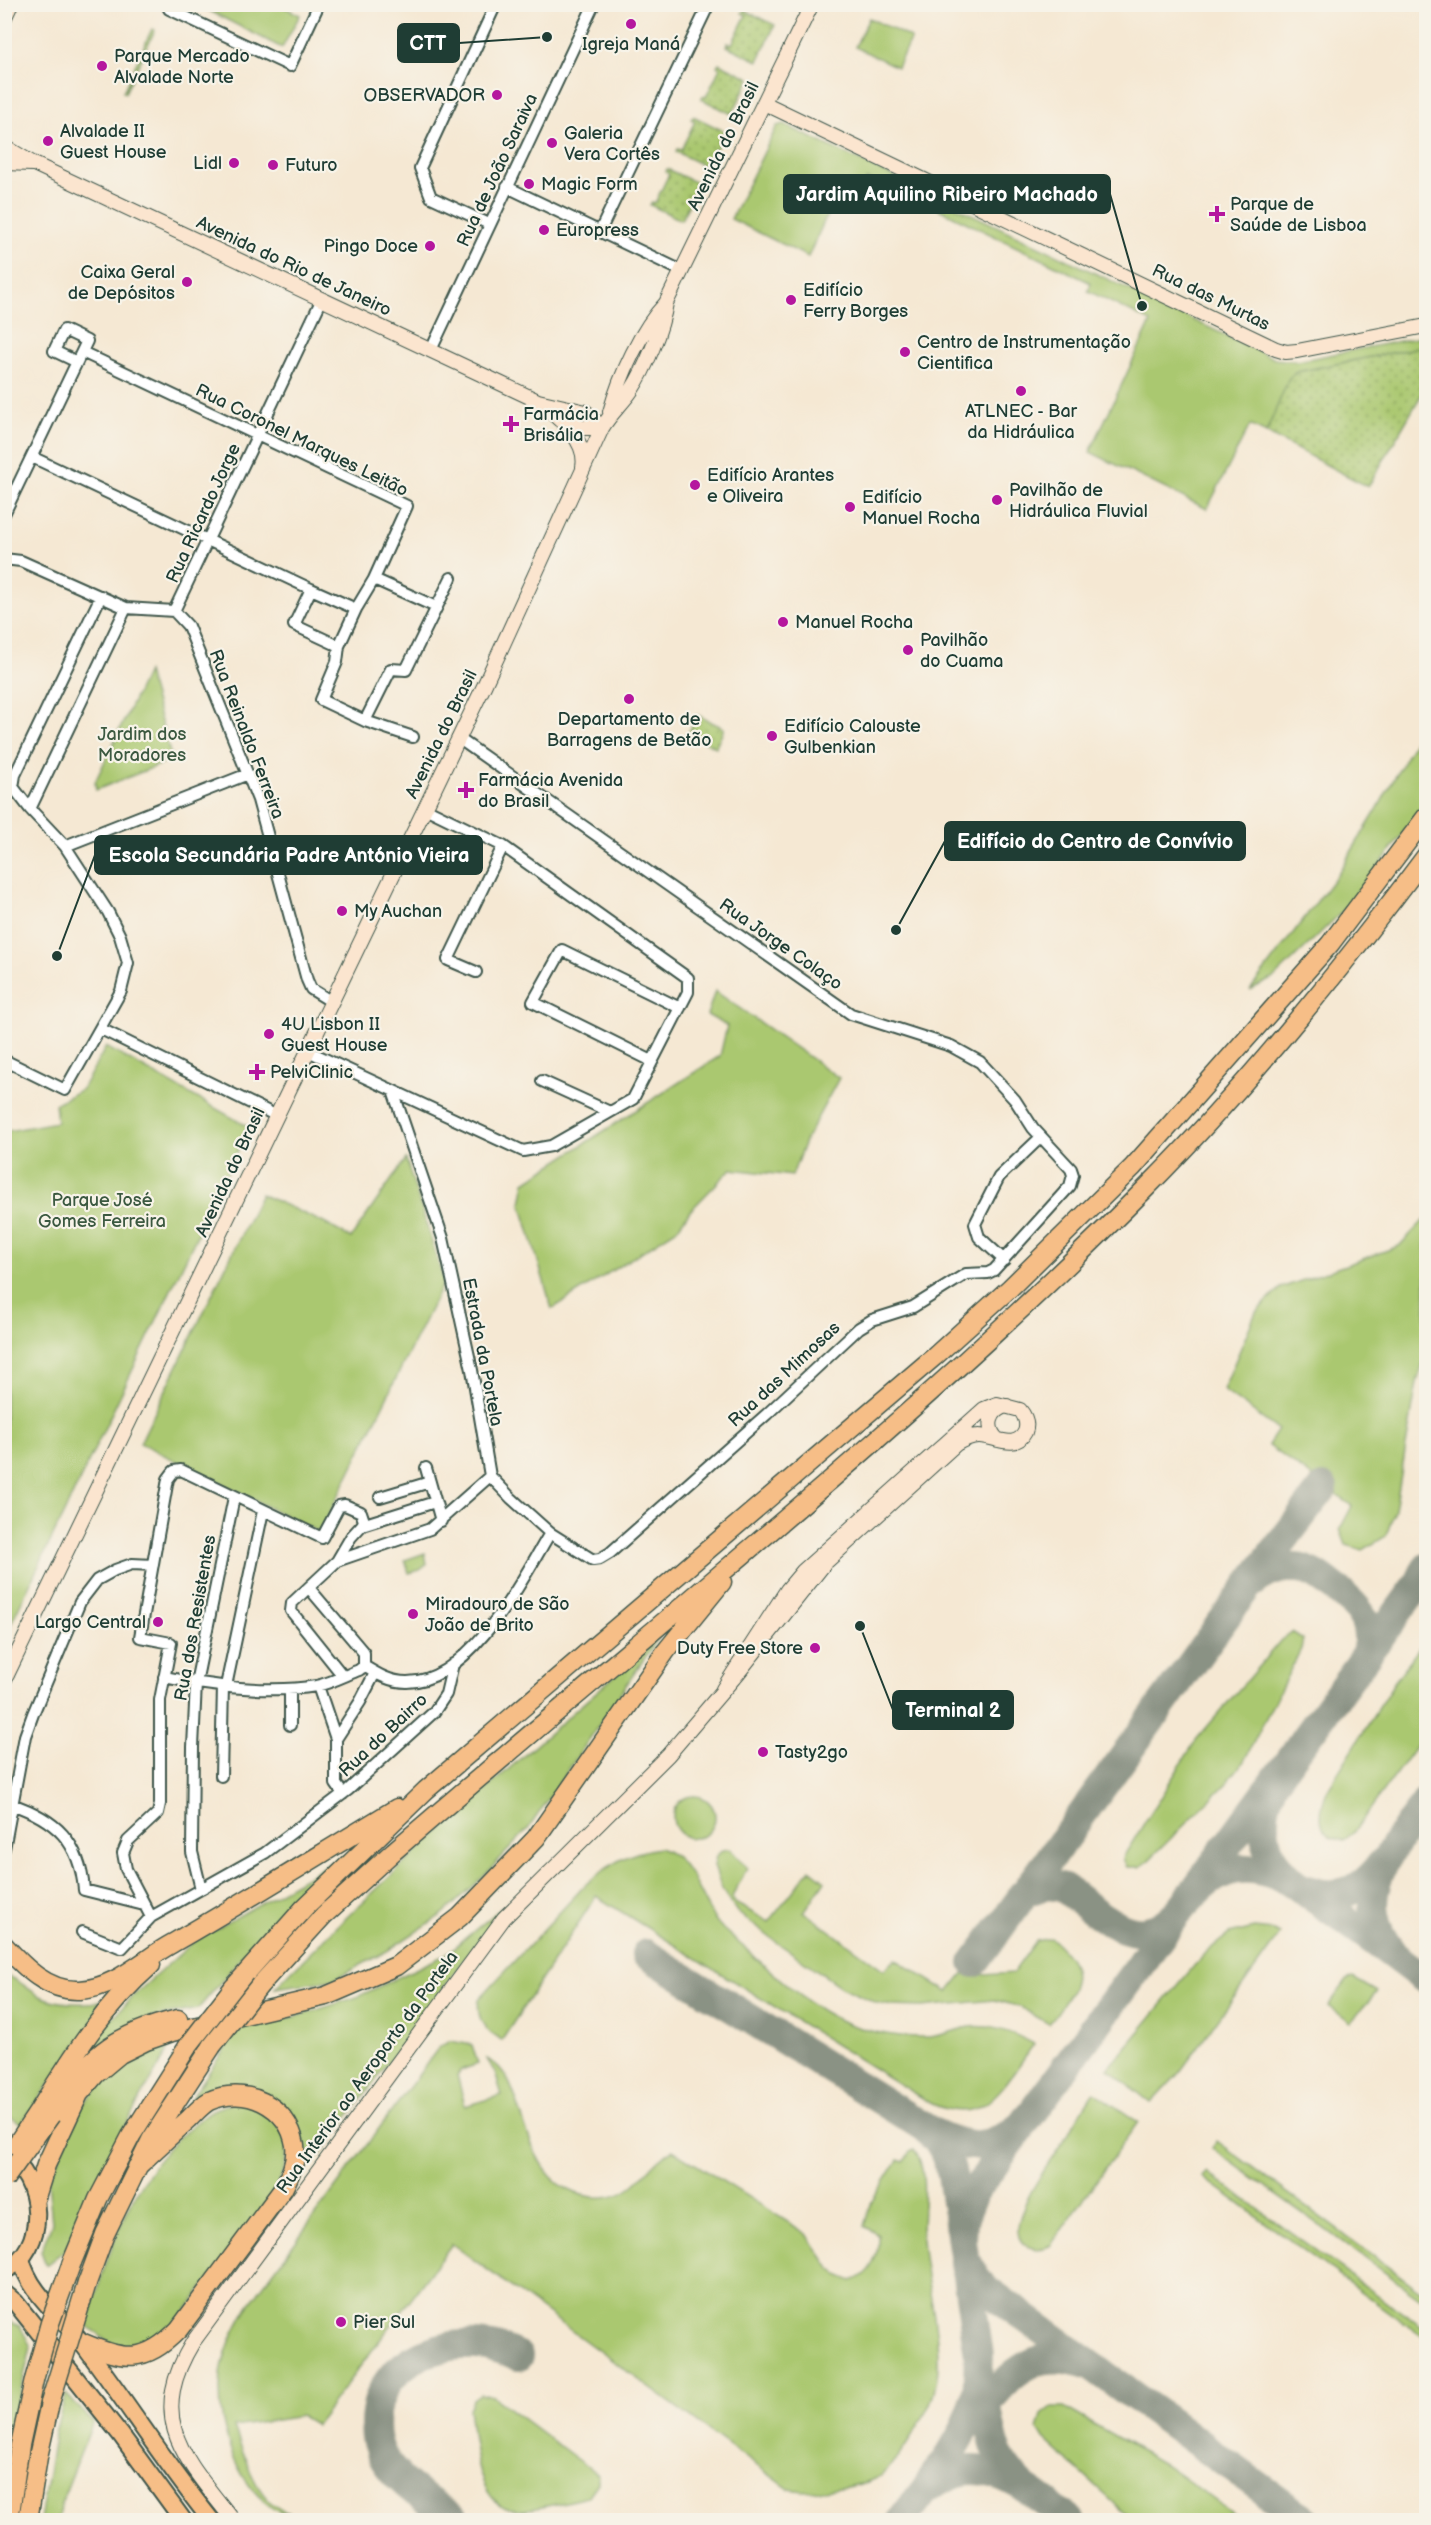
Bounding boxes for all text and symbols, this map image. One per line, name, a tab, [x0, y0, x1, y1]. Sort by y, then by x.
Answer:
marker: Igreja Maná	[624, 17, 638, 31]
callout: CTT	[398, 24, 459, 62]
text: CTT	[410, 32, 447, 56]
place label: Igreja Maná	[582, 34, 680, 55]
place label: Parque Mercado Alvalade Norte	[114, 46, 250, 88]
marker: Parque Mercado Alvalade Norte	[95, 59, 109, 73]
street label: Avenida do Brasil	[683, 78, 764, 214]
place label: OBSERVADOR	[363, 85, 485, 106]
marker: OBSERVADOR	[490, 88, 504, 102]
street label: Rua de João Saraiva	[453, 90, 542, 250]
place label: Alvalade II Guest House	[60, 121, 167, 163]
place label: Galeria Vera Cortês	[564, 123, 660, 165]
marker: Alvalade II Guest House	[41, 134, 55, 148]
marker: Galeria Vera Cortês	[545, 136, 559, 150]
place label: Lidl	[193, 153, 222, 174]
place label: Futuro	[285, 155, 337, 176]
marker: Lidl	[227, 156, 241, 170]
marker: Futuro	[266, 158, 280, 172]
place label: Magic Form	[541, 174, 638, 195]
callout: Jardim Aquilino Ribeiro Machado	[784, 175, 1110, 213]
marker: Magic Form	[522, 177, 536, 191]
text: Jardim Aquilino Ribeiro Machado	[796, 183, 1098, 207]
place label: Parque de Saúde de Lisboa	[1230, 194, 1367, 236]
marker: Parque de Saúde de Lisboa	[1208, 205, 1226, 223]
street label: Avenida do Rio de Janeiro	[193, 212, 394, 321]
place label: Europress	[556, 220, 639, 241]
marker: Europress	[537, 223, 551, 237]
place label: Pingo Doce	[323, 236, 418, 257]
marker: Pingo Doce	[423, 239, 437, 253]
street label: Rua das Murtas	[1148, 260, 1273, 335]
place label: Caixa Geral de Depósitos	[68, 262, 175, 304]
marker: Caixa Geral de Depósitos	[180, 275, 194, 289]
place label: Edifício Ferry Borges	[803, 280, 908, 322]
marker: Edifício Ferry Borges	[784, 293, 798, 307]
place label: Centro de Instrumentação Cientifica	[917, 332, 1131, 374]
marker: Centro de Instrumentação Cientifica	[898, 345, 912, 359]
street label: Rua Coronel Marques Leitão	[192, 380, 412, 501]
marker: ATLNEC - Bar da Hidráulica	[1014, 384, 1028, 398]
place label: ATLNEC - Bar da Hidráulica	[965, 401, 1078, 443]
place label: Farmácia Brisália	[523, 404, 599, 446]
marker: Farmácia Brisália	[504, 417, 518, 431]
street label: Rua Ricardo Jorge	[162, 440, 245, 586]
place label: Edifício Arantes e Oliveira	[707, 465, 834, 507]
marker: Edifício Arantes e Oliveira	[688, 478, 702, 492]
place label: Pavilhão de Hidráulica Fluvial	[1009, 480, 1148, 522]
place label: Edifício Manuel Rocha	[862, 487, 980, 529]
marker: Pavilhão de Hidráulica Fluvial	[990, 493, 1004, 507]
marker: Edifício Manuel Rocha	[843, 500, 857, 514]
place label: Manuel Rocha	[795, 612, 913, 633]
marker: Manuel Rocha	[776, 615, 790, 629]
place label: Pavilhão do Cuama	[920, 630, 1003, 672]
marker: Pavilhão do Cuama	[901, 643, 915, 657]
street label: Rua Reinaldo Ferreira	[204, 646, 289, 822]
street label: Avenida do Brasil	[401, 666, 482, 802]
marker: Departamento de Barragens de Betão	[622, 692, 636, 706]
place label: Departamento de Barragens de Betão	[547, 709, 711, 751]
place label: Edifício Calouste Gulbenkian	[784, 716, 921, 758]
park label: Jardim dos Moradores	[97, 724, 187, 766]
marker: Edifício Calouste Gulbenkian	[765, 729, 779, 743]
place label: Farmácia Avenida do Brasil	[478, 770, 623, 812]
marker: Farmácia Avenida do Brasil	[459, 783, 473, 797]
callout: Edifício do Centro de Convívio	[945, 822, 1245, 860]
text: Edifício do Centro de Convívio	[957, 830, 1233, 854]
callout: Escola Secundária Padre António Vieira	[95, 836, 482, 874]
text: Escola Secundária Padre António Vieira	[108, 844, 470, 868]
street label: Rua Jorge Colaço	[715, 894, 846, 995]
place label: My Auchan	[354, 901, 442, 922]
marker: My Auchan	[335, 904, 349, 918]
place label: 4U Lisbon II Guest House	[281, 1014, 388, 1056]
marker: 4U Lisbon II Guest House	[262, 1027, 276, 1041]
place label: PelviClinic	[270, 1062, 353, 1083]
marker: PelviClinic	[248, 1063, 266, 1081]
street label: Avenida do Brasil	[191, 1104, 270, 1240]
park label: Parque José Gomes Ferreira	[38, 1190, 166, 1232]
street label: Estrada da Portela	[458, 1276, 507, 1428]
street label: Rua das Mimosas	[724, 1317, 845, 1431]
street label: Rua dos Resistentes	[171, 1533, 220, 1703]
place label: Miradouro de São João de Brito	[425, 1594, 570, 1636]
marker: Miradouro de São João de Brito	[406, 1607, 420, 1621]
place label: Largo Central	[35, 1612, 146, 1633]
marker: Largo Central	[151, 1615, 165, 1629]
place label: Duty Free Store	[677, 1638, 803, 1659]
marker: Duty Free Store	[808, 1641, 822, 1655]
street label: Rua do Bairro	[335, 1689, 432, 1782]
callout: Terminal 2	[893, 1691, 1013, 1729]
text: Terminal 2	[905, 1699, 1001, 1723]
place label: Tasty2go	[775, 1742, 848, 1763]
marker: Tasty2go	[756, 1745, 770, 1759]
street label: Rua Interior ao Aeroporto da Portela	[272, 1947, 462, 2198]
place label: Pier Sul	[353, 2312, 415, 2333]
marker: Pier Sul	[334, 2315, 348, 2329]

